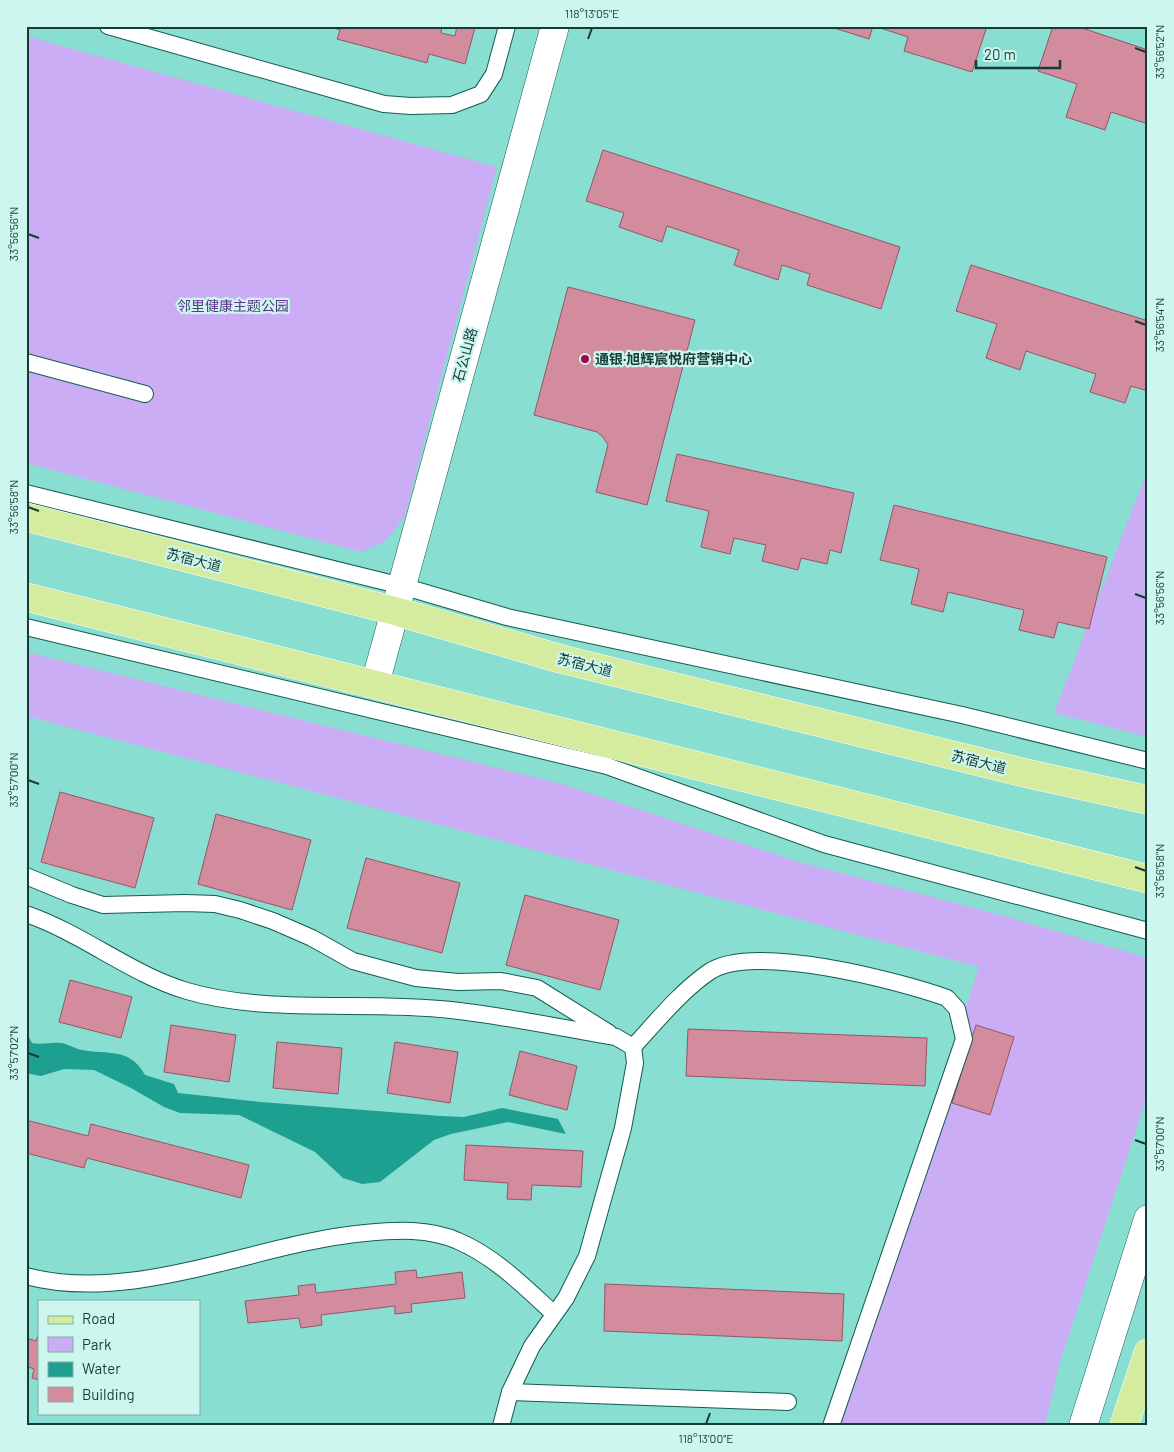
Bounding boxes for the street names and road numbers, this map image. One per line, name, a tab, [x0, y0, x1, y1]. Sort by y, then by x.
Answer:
street label: 石公山路	[449, 326, 480, 384]
street label: 苏宿大道	[165, 544, 223, 575]
street label: 苏宿大道	[556, 649, 614, 680]
street label: 苏宿大道	[950, 746, 1008, 777]

